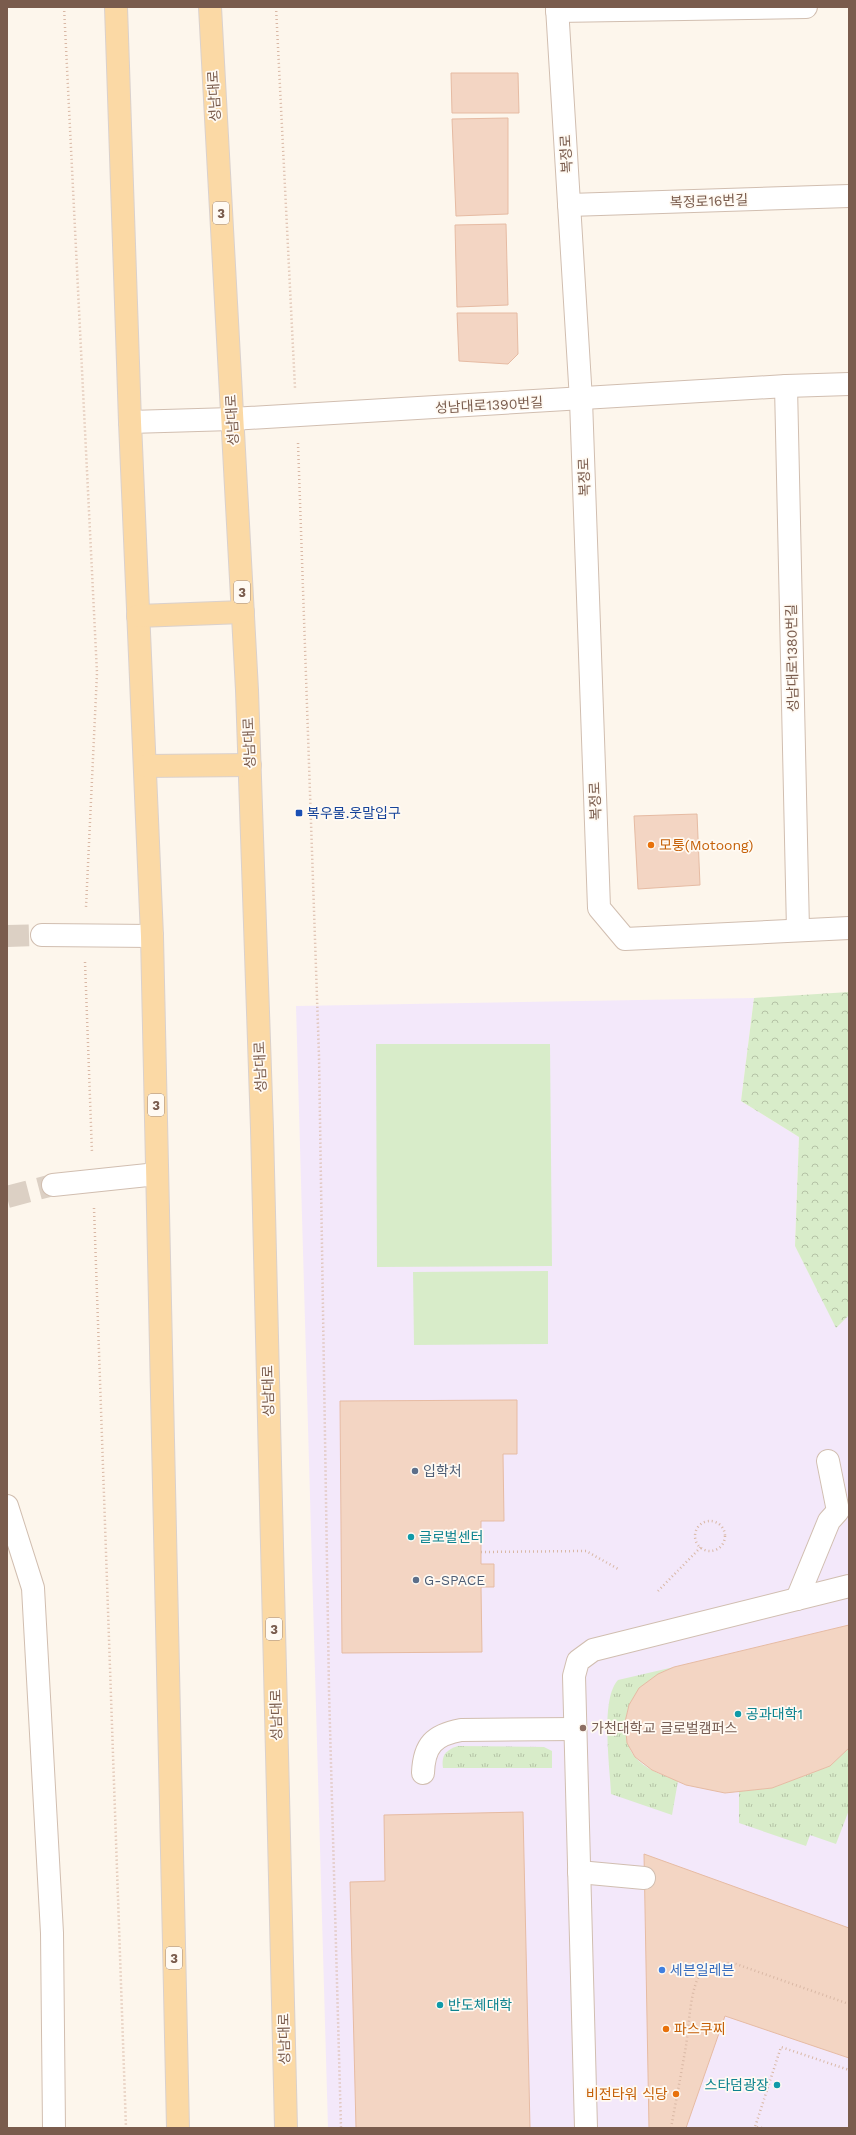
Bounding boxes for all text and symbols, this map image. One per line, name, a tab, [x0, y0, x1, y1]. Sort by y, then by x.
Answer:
street label: 성남대로	[205, 70, 223, 122]
street label: 복정로	[557, 134, 575, 174]
street label: 복정로16번길	[670, 192, 748, 210]
road number: 3	[213, 202, 229, 224]
street label: 성남대로	[223, 394, 241, 446]
street label: 성남대로1390번길	[435, 394, 543, 416]
street label: 복정로	[575, 457, 593, 497]
road number: 3	[234, 581, 250, 603]
street label: 성남대로1380번길	[783, 604, 801, 712]
street label: 성남대로	[240, 717, 258, 769]
street label: 복정로	[586, 781, 604, 821]
place label: 복우물.웃말입구	[307, 805, 401, 821]
marker: 복우물.웃말입구	[294, 808, 304, 818]
place label: 모퉁(Motoong)	[659, 837, 754, 853]
marker: 모퉁(Motoong)	[646, 840, 656, 850]
street label: 성남대로	[251, 1041, 269, 1093]
road number: 3	[148, 1094, 164, 1116]
street label: 성남대로	[260, 1365, 276, 1417]
place label: 입학처	[423, 1463, 462, 1479]
marker: 입학처	[410, 1466, 420, 1476]
place label: 글로벌센터	[419, 1529, 483, 1545]
marker: 글로벌센터	[406, 1532, 416, 1542]
place label: G-SPACE	[424, 1572, 485, 1588]
marker: G-SPACE	[411, 1575, 421, 1585]
road number: 3	[266, 1618, 282, 1640]
street label: 성남대로	[268, 1689, 284, 1741]
place label: 공과대학1	[746, 1706, 803, 1722]
marker: 공과대학1	[733, 1709, 743, 1719]
place label: 가천대학교 글로벌캠퍼스	[591, 1720, 738, 1736]
marker: 가천대학교 글로벌캠퍼스	[578, 1723, 588, 1733]
road number: 3	[166, 1947, 182, 1969]
place label: 세븐일레븐	[670, 1962, 735, 1978]
marker: 세븐일레븐	[657, 1965, 667, 1975]
place label: 반도체대학	[448, 1997, 513, 2013]
marker: 반도체대학	[435, 2000, 445, 2010]
street label: 성남대로	[276, 2013, 292, 2065]
place label: 파스쿠찌	[674, 2021, 726, 2037]
marker: 파스쿠찌	[661, 2024, 671, 2034]
place label: 스타덤광장	[705, 2077, 769, 2093]
marker: 스타덤광장	[772, 2080, 782, 2090]
place label: 비전타워 식당	[586, 2086, 668, 2102]
marker: 비전타워 식당	[671, 2089, 681, 2099]

